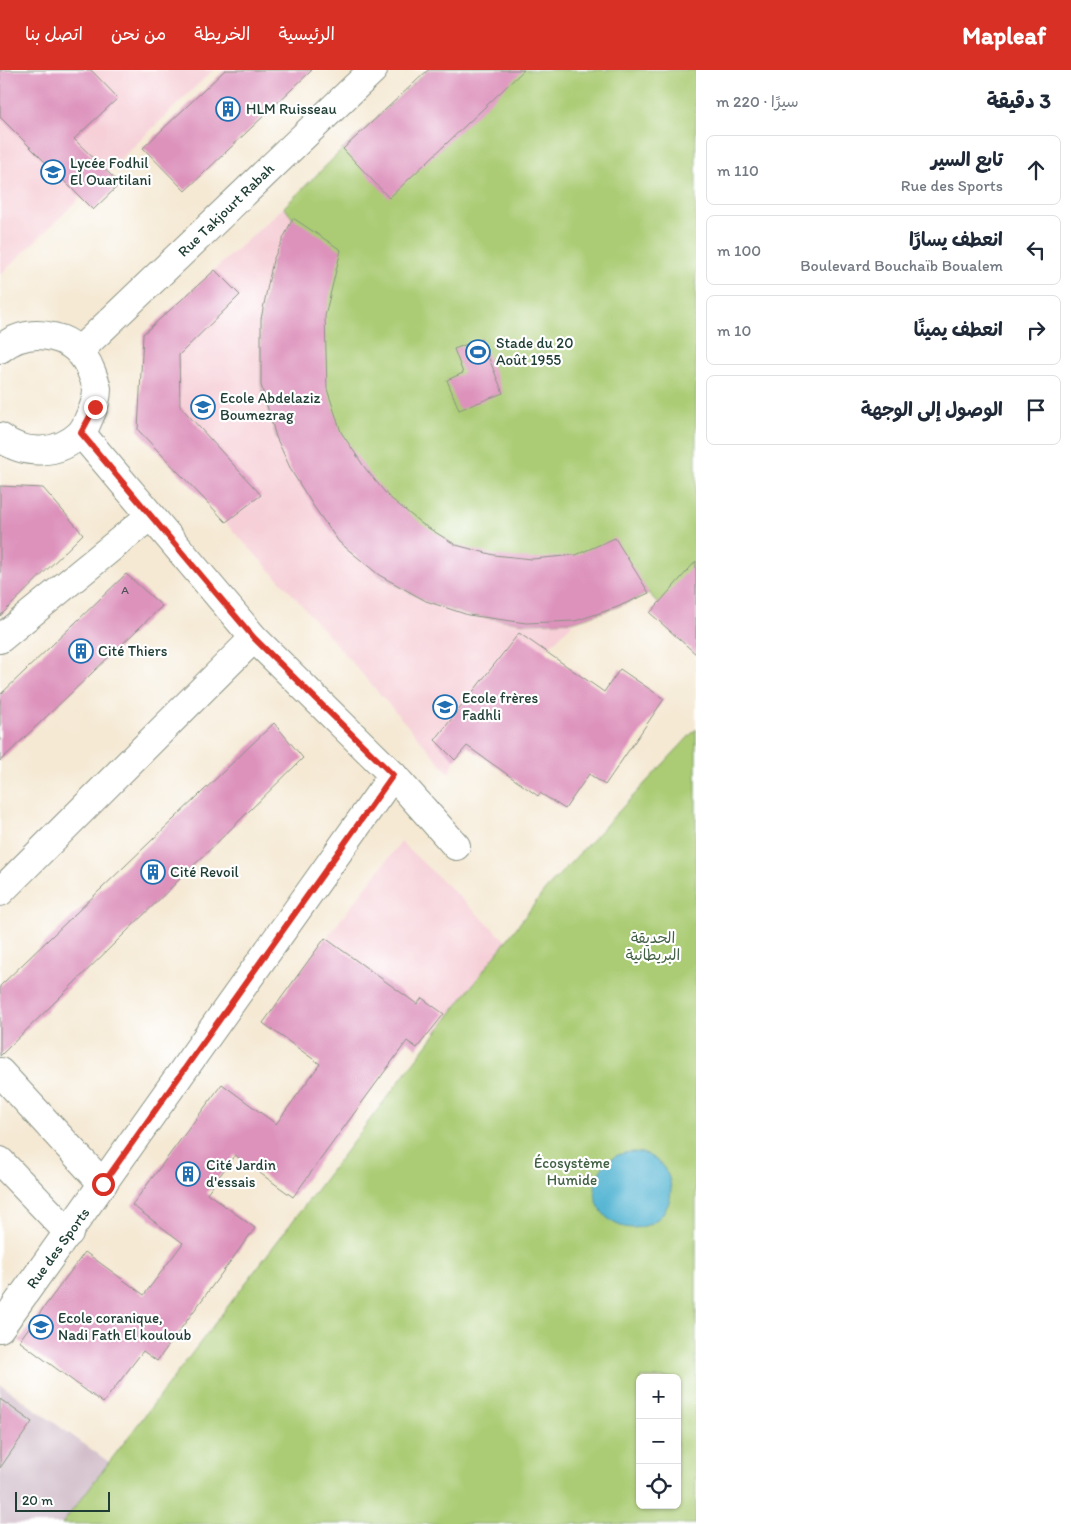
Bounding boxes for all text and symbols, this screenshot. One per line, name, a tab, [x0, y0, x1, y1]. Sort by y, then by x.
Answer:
text: Mapleaf	[962, 21, 1046, 50]
text: اتصل بنا	[25, 23, 83, 45]
text: من نحن	[111, 23, 166, 45]
text: الخريطة	[194, 23, 251, 45]
text: الرئيسية	[279, 23, 335, 45]
text: 3 دقيقة	[986, 88, 1051, 113]
text: سيرًا · 220 m	[716, 92, 799, 111]
building icon: HLM Ruisseau	[215, 96, 241, 122]
place label: HLM Ruisseau	[246, 100, 337, 118]
text: تابع السير	[931, 148, 1003, 171]
place label: Lycée Fodhil El Ouartilani	[70, 154, 151, 189]
icon: ahead	[1022, 156, 1050, 184]
school or university icon: Lycée Fodhil El Ouartilani	[40, 159, 66, 185]
street label: Rue Takjourt Rabah	[174, 159, 278, 261]
text: 110 m	[717, 161, 759, 180]
text: Rue des Sports	[901, 176, 1003, 195]
text: انعطف يسارًا	[909, 228, 1003, 251]
icon: left	[1022, 236, 1050, 264]
text: 100 m	[717, 241, 761, 260]
text: Boulevard Bouchaïb Boualem	[800, 256, 1003, 275]
icon: right	[1022, 316, 1050, 344]
text: انعطف يمينًا	[914, 318, 1003, 341]
text: 10 m	[717, 321, 751, 340]
place label: Stade du 20 Août 1955	[496, 334, 573, 369]
sports icon: Stade du 20 Août 1955	[465, 339, 491, 365]
place label: Ecole Abdelaziz Boumezrag	[220, 389, 321, 424]
school or university icon: Ecole Abdelaziz Boumezrag	[190, 394, 216, 420]
route end	[84, 396, 107, 419]
icon: arrive	[1022, 396, 1050, 424]
text: الوصول إلى الوجهة	[861, 398, 1003, 421]
house number: A	[121, 583, 129, 597]
building icon: Cité Thiers	[68, 638, 94, 664]
place label: Cité Thiers	[98, 642, 168, 660]
place label: Ecole frères Fadhli	[462, 689, 538, 724]
school or university icon: Ecole frères Fadhli	[432, 694, 458, 720]
building icon: Cité Revoil	[140, 859, 166, 885]
place label: Cité Revoil	[170, 863, 239, 881]
park label: الحديقة البريطانية	[626, 929, 680, 964]
park label: Écosystème Humide	[534, 1154, 610, 1189]
place label: Cité Jardin d'essais	[206, 1156, 277, 1191]
building icon: Cité Jardin d'essais	[175, 1161, 201, 1187]
route start	[92, 1173, 115, 1196]
street label: Rue des Sports	[23, 1204, 94, 1292]
place label: Ecole coranique, Nadi Fath El kouloub	[58, 1309, 192, 1344]
school or university icon: Ecole coranique, Nadi Fath El kouloub	[28, 1314, 54, 1340]
map controls	[636, 1374, 681, 1509]
button: +	[636, 1374, 681, 1419]
button: −	[636, 1419, 681, 1464]
button: locate	[636, 1464, 681, 1509]
scale bar	[15, 1489, 110, 1512]
text: 20 m	[22, 1492, 53, 1509]

